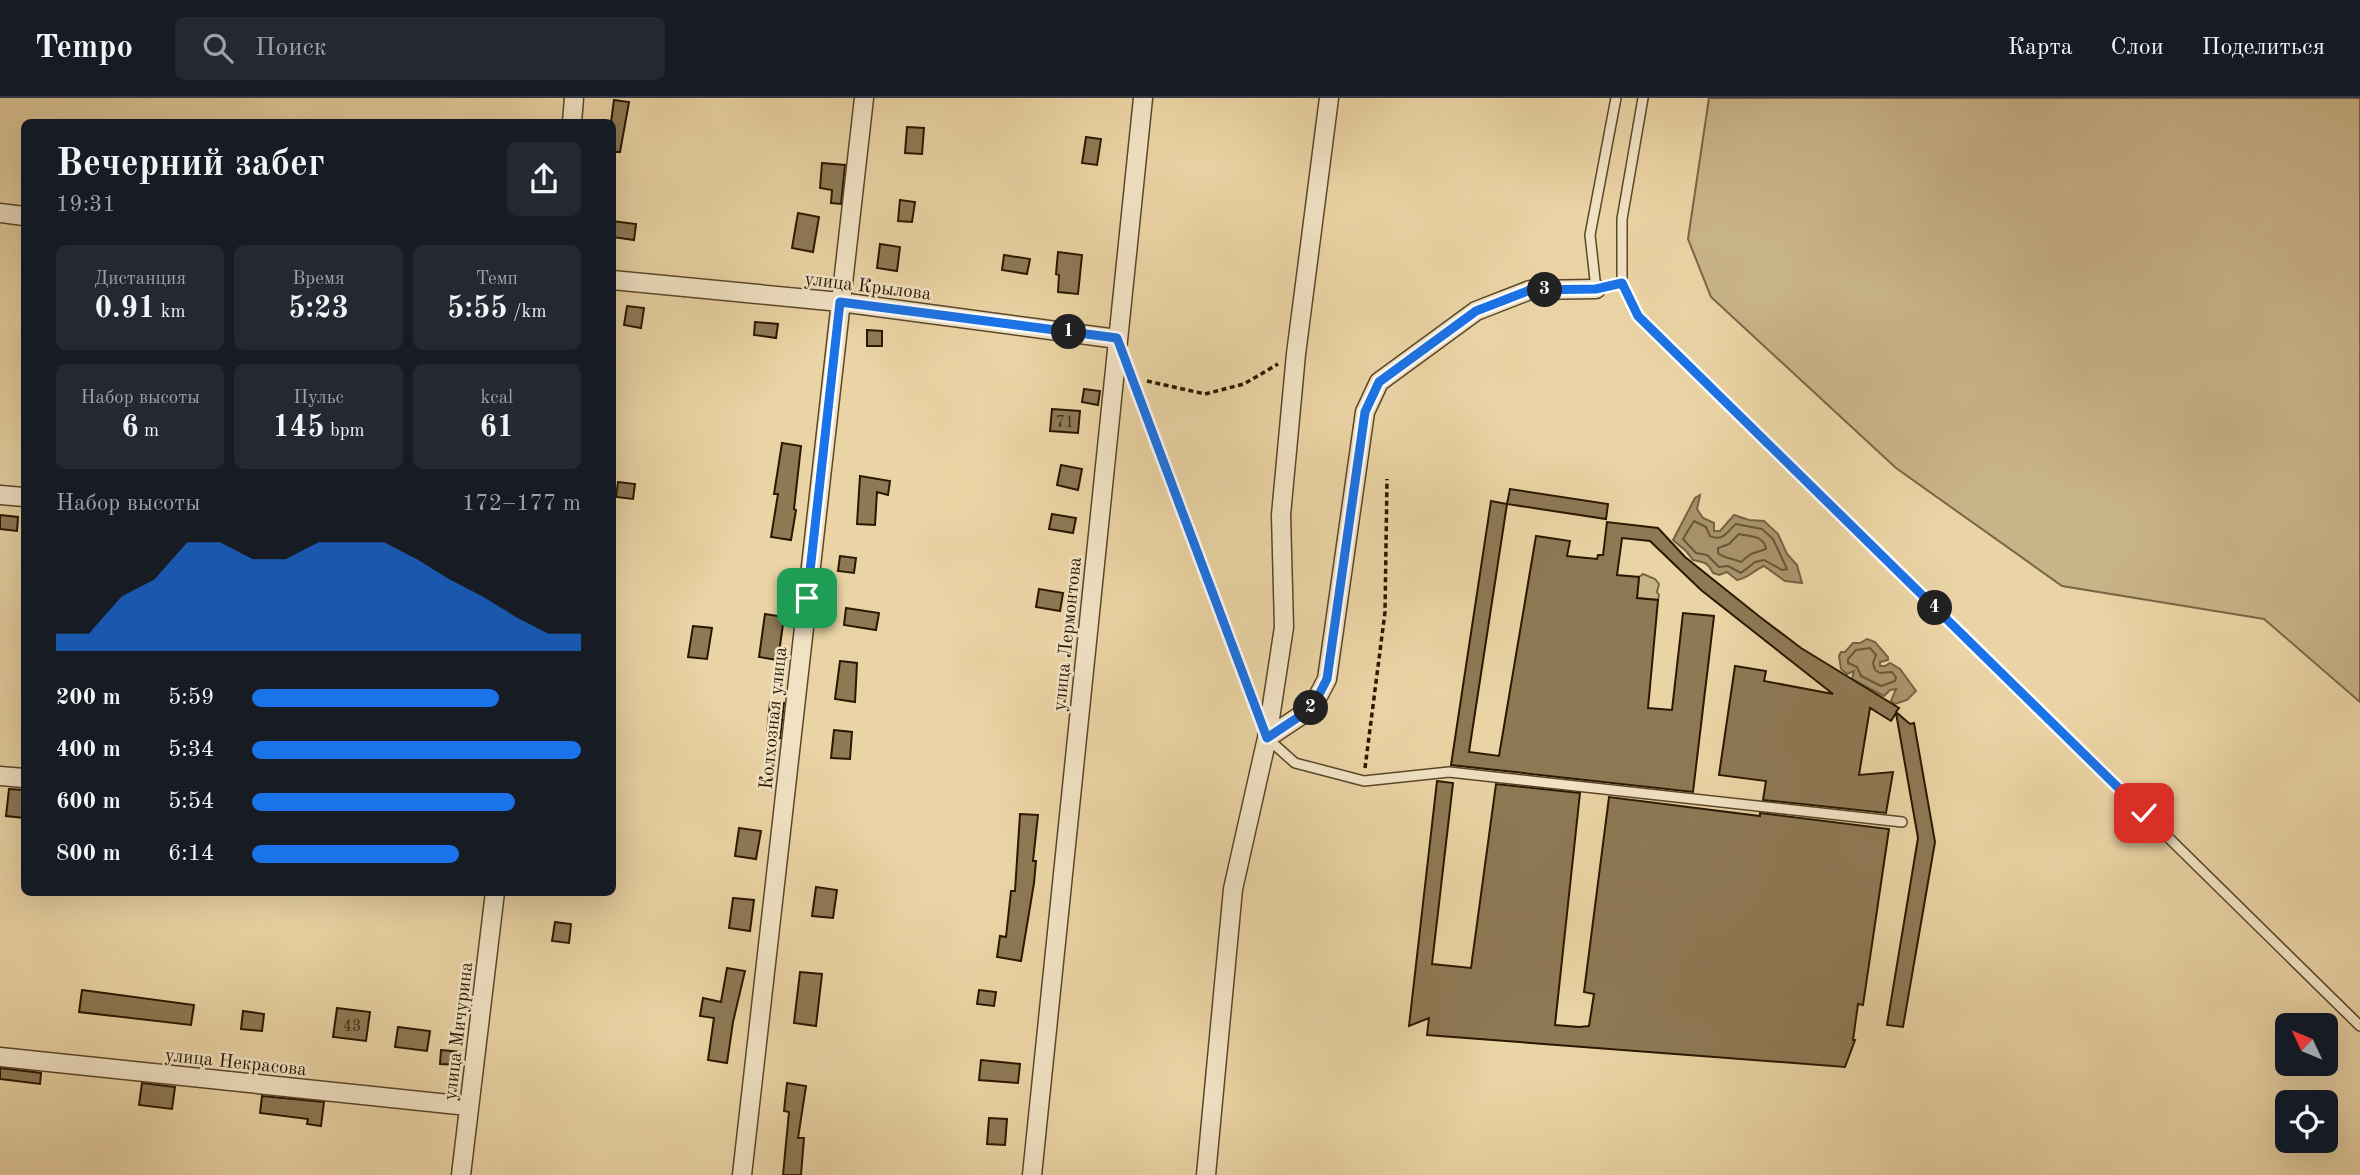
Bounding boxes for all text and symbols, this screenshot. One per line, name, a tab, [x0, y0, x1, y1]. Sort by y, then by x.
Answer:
search box	[175, 17, 665, 80]
icon: search	[199, 29, 237, 67]
text: Tempo	[35, 32, 133, 65]
text: Поиск	[255, 35, 327, 61]
text: Карта	[2008, 36, 2073, 60]
text: Слои	[2111, 36, 2164, 60]
text: Поделиться	[2202, 36, 2325, 60]
button: share	[507, 142, 581, 216]
text: Вечерний забег	[56, 146, 325, 184]
text: 19:31	[56, 193, 116, 216]
text: Дистанция	[94, 270, 186, 289]
text: Время	[292, 270, 345, 289]
text: Темп	[476, 270, 518, 289]
street label: улица Крылова	[803, 270, 933, 305]
pin: 3	[1528, 272, 1562, 308]
text: 3	[1539, 280, 1550, 299]
text: 0.91	[95, 294, 155, 324]
text: 5:23	[288, 294, 349, 324]
text: 5:55	[447, 294, 508, 324]
text: km	[155, 303, 186, 322]
text: /km	[508, 303, 547, 322]
pin: 1	[1052, 314, 1086, 350]
text: 1	[1063, 322, 1074, 341]
text: Набор высоты	[81, 389, 200, 408]
text: Пульс	[293, 389, 344, 408]
text: kcal	[480, 389, 513, 408]
text: 6	[121, 413, 139, 443]
text: 145	[272, 413, 325, 443]
text: 61	[479, 413, 514, 443]
house number: 71	[1056, 415, 1074, 431]
text: m	[139, 422, 159, 441]
text: bpm	[325, 422, 365, 441]
text: Набор высоты	[56, 492, 200, 515]
text: 172–177 m	[462, 492, 581, 515]
street label: улица Лермонтова	[1051, 556, 1086, 712]
pin	[777, 568, 837, 628]
icon: arrive	[788, 579, 826, 617]
pin: 4	[1918, 590, 1952, 626]
text: 4	[1929, 598, 1940, 617]
street label: Колхозная улица	[758, 645, 791, 791]
text: 200 m	[56, 686, 121, 709]
text: 5:59	[168, 686, 214, 709]
pin: 2	[1294, 690, 1328, 726]
text: 2	[1305, 698, 1316, 717]
text: 400 m	[56, 738, 121, 761]
text: 5:34	[168, 738, 214, 761]
pin	[2114, 783, 2174, 843]
text: 600 m	[56, 790, 121, 813]
text: 5:54	[168, 790, 214, 813]
icon: check	[2125, 794, 2163, 832]
text: 800 m	[56, 842, 121, 865]
text: 6:14	[168, 842, 214, 865]
street label: улица Мичурина	[442, 960, 477, 1102]
north arrow	[2275, 1013, 2338, 1076]
map controls	[2275, 1013, 2338, 1153]
house number: 43	[343, 1019, 361, 1035]
street label: улица Некрасова	[164, 1047, 308, 1080]
button: locate	[2275, 1090, 2338, 1153]

